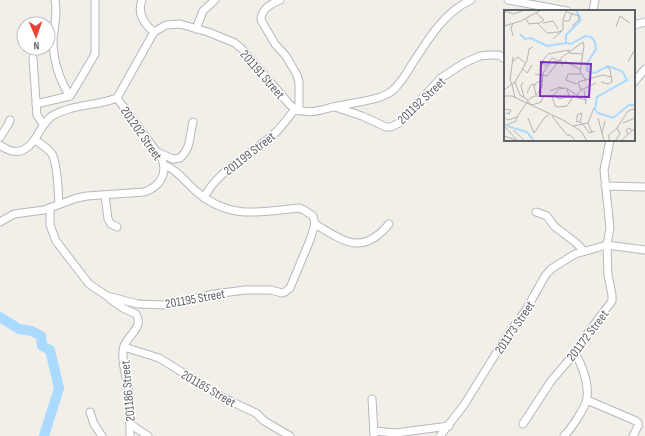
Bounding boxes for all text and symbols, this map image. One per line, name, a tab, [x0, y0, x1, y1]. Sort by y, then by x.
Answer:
inset map	[504, 10, 635, 141]
north arrow	[16, 16, 56, 56]
text: N	[33, 39, 39, 52]
street label: 201191 Street	[237, 47, 288, 103]
street label: 201192 Street	[394, 74, 449, 128]
street label: 201202 Street	[117, 104, 165, 164]
street label: 201199 Street	[221, 129, 279, 179]
street label: 201195 Street	[164, 286, 226, 312]
street label: 201173 Street	[491, 298, 538, 357]
street label: 201172 Street	[563, 307, 612, 364]
street label: 201186 Street	[117, 360, 139, 422]
street label: 201185 Street	[178, 367, 239, 411]

